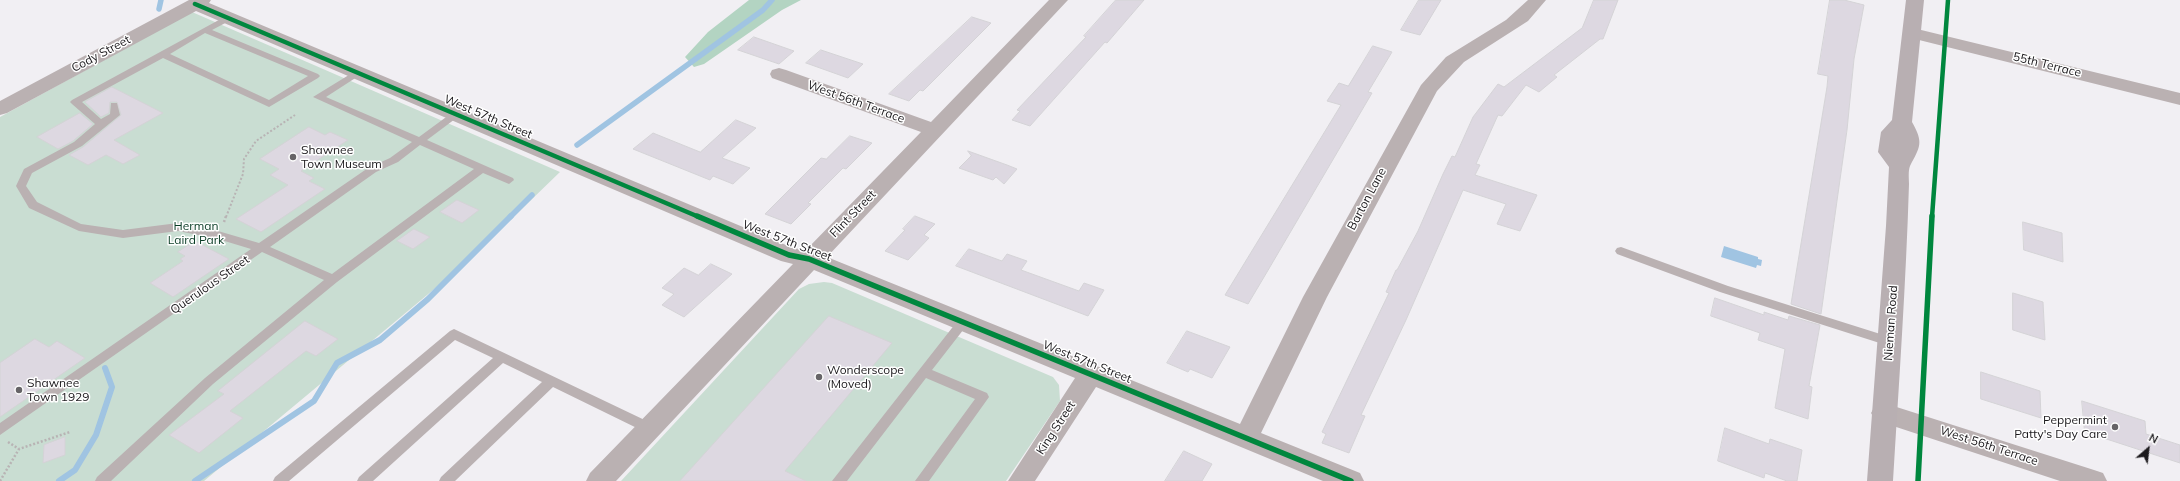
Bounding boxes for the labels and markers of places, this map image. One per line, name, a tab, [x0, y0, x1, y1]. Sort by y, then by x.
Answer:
place label: Shawnee Town Museum	[301, 143, 382, 171]
marker: Shawnee Town Museum	[288, 152, 298, 162]
place label: Wonderscope (Moved)	[827, 363, 904, 391]
marker: Wonderscope (Moved)	[814, 372, 824, 382]
place label: Shawnee Town 1929	[27, 376, 89, 404]
marker: Shawnee Town 1929	[14, 385, 24, 395]
place label: Peppermint Patty's Day Care	[2014, 413, 2107, 441]
marker: Peppermint Patty's Day Care	[2110, 422, 2120, 432]

